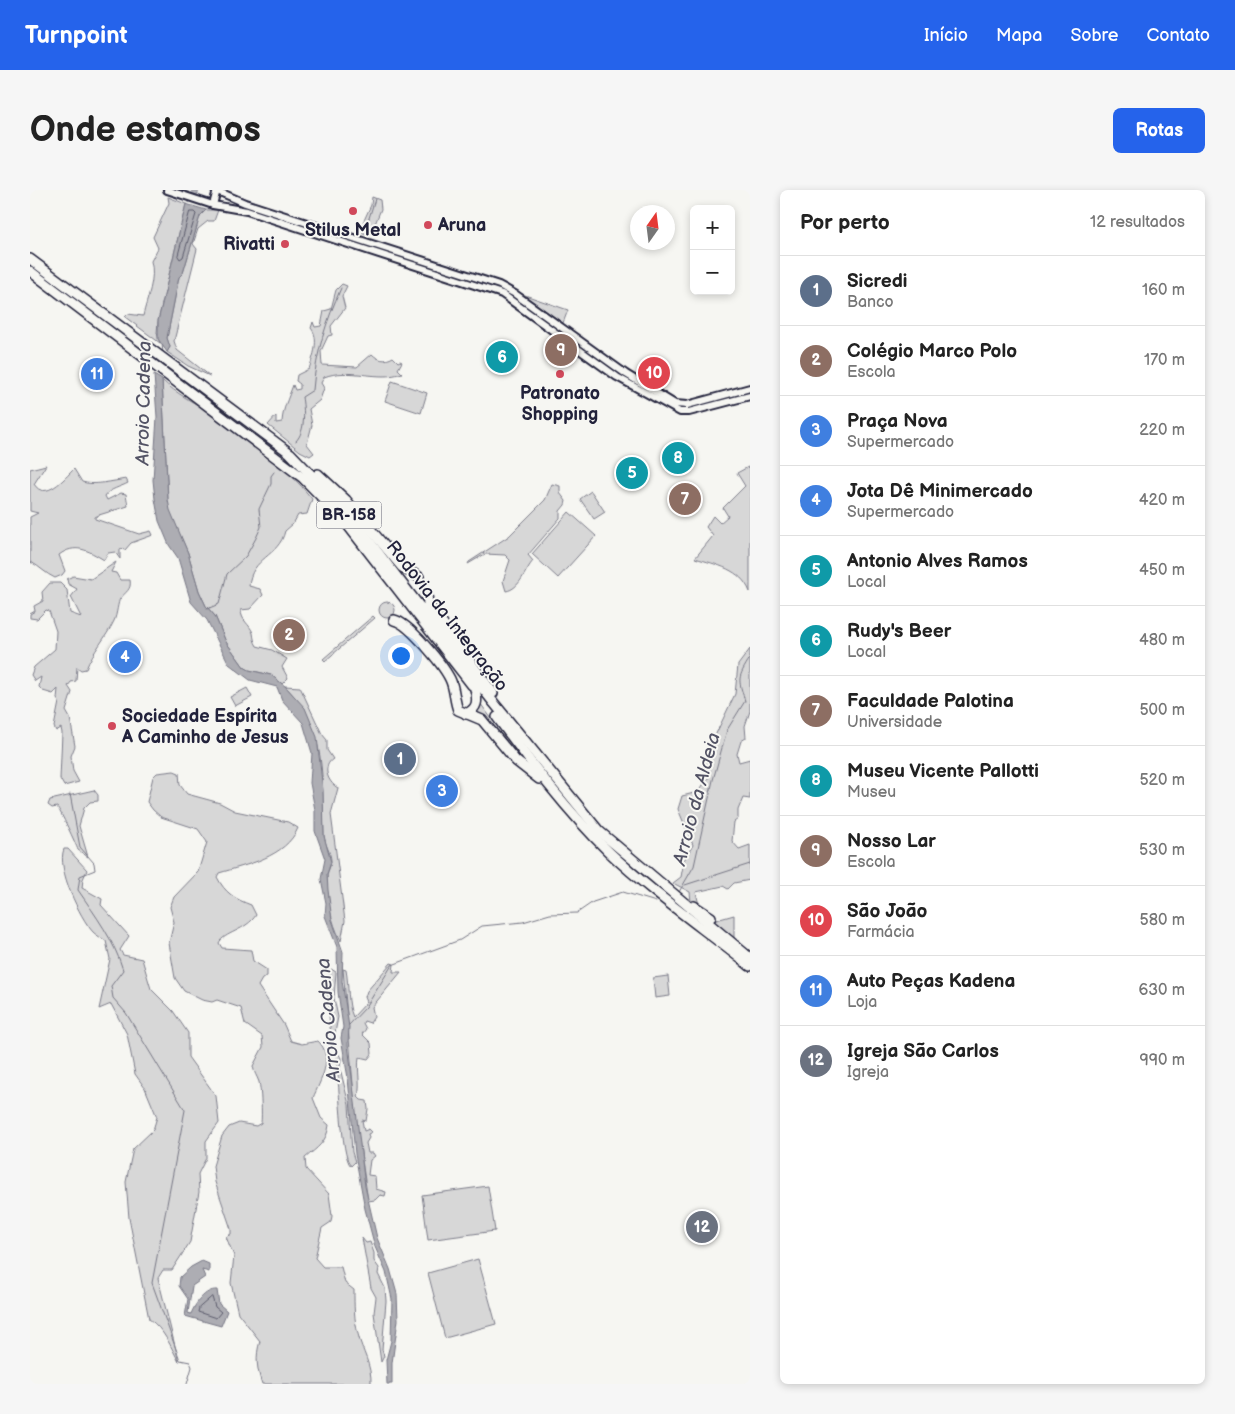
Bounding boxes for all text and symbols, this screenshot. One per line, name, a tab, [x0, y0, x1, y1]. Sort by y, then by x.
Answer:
text: Turnpoint	[25, 21, 128, 50]
text: Início	[924, 25, 968, 46]
text: Mapa	[996, 25, 1042, 46]
text: Sobre	[1070, 25, 1118, 46]
text: Contato	[1146, 25, 1210, 46]
button: Rotas	[1113, 108, 1205, 153]
text: Onde estamos	[30, 109, 261, 152]
marker: Stilus Metal	[347, 205, 359, 217]
north arrow	[630, 205, 675, 250]
map controls	[690, 205, 735, 295]
button: +	[690, 205, 735, 250]
text: Por perto	[800, 210, 890, 235]
text: 12 resultados	[1090, 213, 1185, 232]
place label: Aruna	[437, 215, 486, 236]
marker: Aruna	[422, 219, 434, 231]
place label: Stilus Metal	[305, 220, 401, 241]
place label: Rivatti	[223, 234, 275, 255]
marker: Rivatti	[279, 238, 291, 250]
button: −	[690, 250, 735, 295]
text: Sicredi	[847, 270, 907, 293]
text: 1	[813, 281, 819, 300]
text: 160 m	[1142, 281, 1185, 300]
text: Banco	[847, 293, 894, 312]
pin: 9	[545, 331, 577, 369]
pin: 6	[486, 338, 518, 376]
text: Colégio Marco Polo	[847, 340, 1017, 363]
water label: Arroio Cadena	[131, 341, 157, 466]
text: 2	[811, 351, 821, 370]
text: 170 m	[1144, 351, 1185, 370]
pin: 10	[638, 354, 670, 392]
pin: 11	[81, 355, 113, 393]
text: Escola	[847, 363, 896, 382]
marker: Patronato Shopping	[554, 368, 566, 380]
place label: Patronato Shopping	[520, 383, 600, 425]
text: Praça Nova	[847, 410, 948, 433]
text: 3	[811, 421, 821, 440]
text: 220 m	[1139, 421, 1185, 440]
text: Supermercado	[847, 433, 954, 452]
pin: 8	[662, 439, 694, 477]
pin: 5	[616, 454, 648, 492]
pin: 7	[669, 480, 701, 518]
text: Jota Dê Minimercado	[847, 480, 1033, 503]
text: 4	[811, 491, 821, 510]
text: 420 m	[1139, 491, 1185, 510]
road number: BR-158	[316, 502, 382, 528]
text: Supermercado	[847, 503, 954, 522]
street label: Rodovia da Integração	[382, 537, 512, 695]
text: Antonio Alves Ramos	[847, 550, 1028, 573]
text: 5	[811, 561, 821, 580]
text: 450 m	[1139, 561, 1185, 580]
text: Local	[847, 573, 886, 592]
pin: 2	[273, 616, 305, 654]
text: Rudy's Beer	[847, 620, 951, 643]
text: 6	[811, 631, 821, 650]
text: 480 m	[1139, 631, 1185, 650]
pin: 4	[109, 638, 141, 676]
your location	[388, 643, 414, 669]
text: Local	[847, 643, 886, 662]
text: Faculdade Palotina	[847, 690, 1014, 713]
text: 7	[812, 701, 820, 720]
text: 500 m	[1139, 701, 1185, 720]
place label: Sociedade Espírita A Caminho de Jesus	[121, 706, 289, 748]
text: Universidade	[847, 713, 942, 732]
marker: Sociedade Espírita A Caminho de Jesus	[106, 720, 118, 732]
water label: Arroio da Aldeia	[668, 730, 726, 869]
pin: 1	[384, 740, 416, 778]
text: Museu Vicente Pallotti	[847, 760, 1039, 783]
text: 8	[811, 771, 821, 790]
text: 520 m	[1139, 771, 1185, 790]
pin: 3	[426, 772, 458, 810]
text: Museu	[847, 783, 896, 802]
text: Nosso Lar	[847, 830, 936, 853]
text: 9	[811, 841, 821, 860]
text: 530 m	[1139, 841, 1185, 860]
text: Escola	[847, 853, 896, 872]
text: São João	[847, 900, 927, 923]
text: 10	[808, 911, 824, 930]
text: 580 m	[1140, 911, 1185, 930]
text: Farmácia	[847, 923, 915, 942]
water label: Arroio Cadena	[312, 957, 346, 1084]
text: Auto Peças Kadena	[847, 970, 1015, 993]
text: 11	[809, 981, 823, 1000]
text: 630 m	[1138, 981, 1185, 1000]
text: Loja	[847, 993, 877, 1012]
text: Igreja São Carlos	[847, 1040, 999, 1063]
text: 12	[808, 1051, 824, 1070]
text: 990 m	[1140, 1051, 1185, 1070]
text: Igreja	[847, 1063, 889, 1082]
pin: 12	[686, 1208, 718, 1246]

